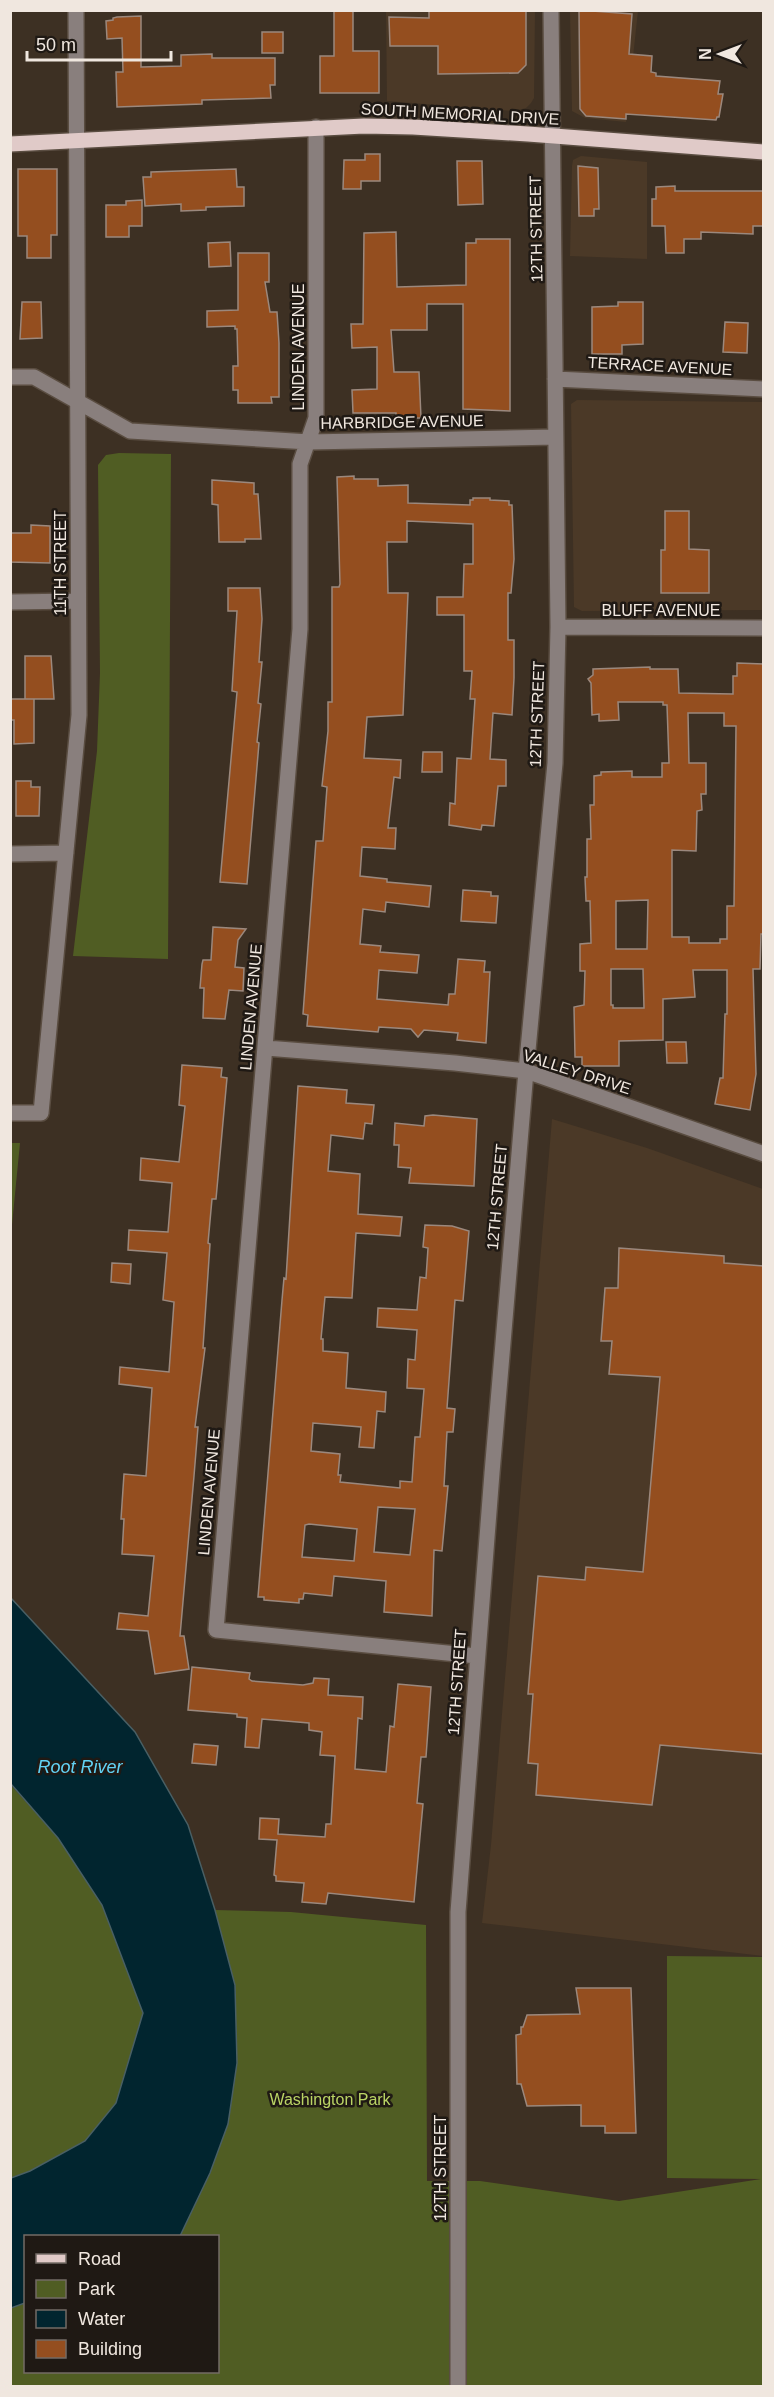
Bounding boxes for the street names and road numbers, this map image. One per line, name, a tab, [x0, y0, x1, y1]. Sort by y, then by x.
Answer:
street label: SOUTH MEMORIAL DRIVE	[360, 100, 560, 128]
street label: 12TH STREET	[527, 175, 545, 282]
street label: LINDEN AVENUE	[290, 284, 307, 410]
street label: TERRACE AVENUE	[587, 354, 733, 378]
street label: HARBRIDGE AVENUE	[320, 412, 484, 432]
street label: 11TH STREET	[52, 510, 69, 616]
street label: BLUFF AVENUE	[602, 602, 720, 619]
street label: 12TH STREET	[527, 660, 547, 768]
street label: LINDEN AVENUE	[237, 943, 265, 1071]
street label: VALLEY DRIVE	[521, 1047, 633, 1097]
street label: 12TH STREET	[484, 1143, 510, 1251]
street label: LINDEN AVENUE	[195, 1428, 223, 1556]
street label: 12TH STREET	[445, 1628, 469, 1736]
street label: 12TH STREET	[432, 2114, 449, 2221]

